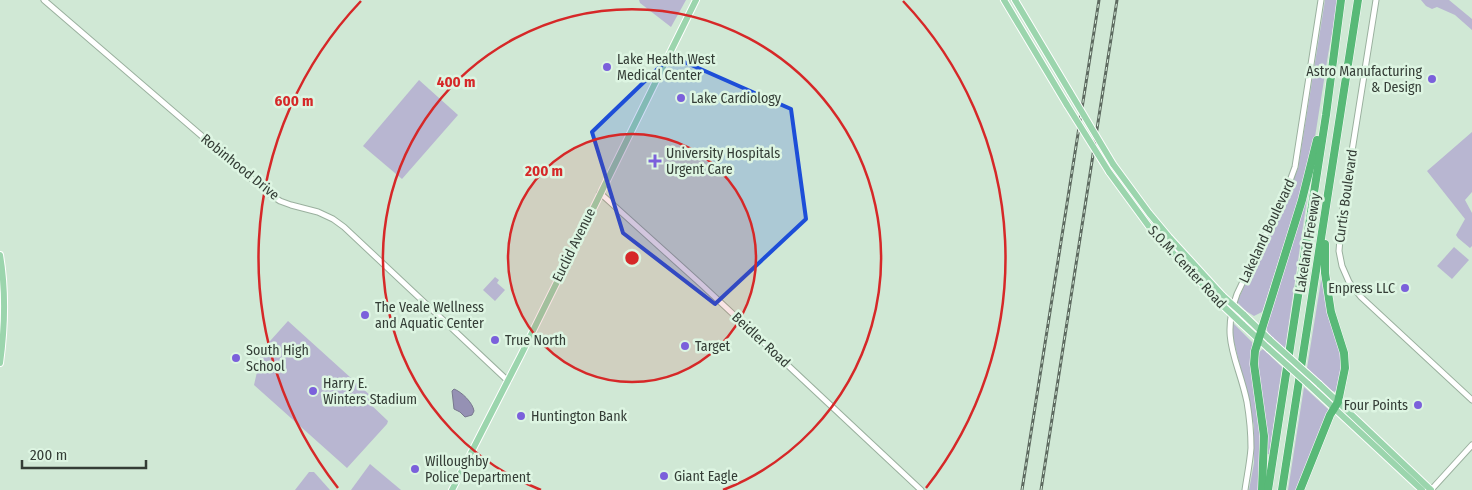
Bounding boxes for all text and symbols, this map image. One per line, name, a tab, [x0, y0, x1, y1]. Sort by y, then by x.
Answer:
place label: Lake Health West Medical Center	[617, 51, 716, 84]
marker: Lake Health West Medical Center	[601, 61, 613, 73]
place label: Astro Manufacturing & Design	[1306, 63, 1422, 96]
text: 400 m	[437, 73, 475, 91]
marker: Astro Manufacturing & Design	[1426, 73, 1438, 85]
place label: Lake Cardiology	[691, 90, 782, 107]
text: 600 m	[275, 92, 313, 110]
marker: Lake Cardiology	[675, 92, 687, 104]
street label: Robinhood Drive	[197, 130, 283, 204]
place label: University Hospitals Urgent Care	[666, 145, 780, 178]
street label: Curtis Boulevard	[1331, 148, 1361, 244]
marker: University Hospitals Urgent Care	[648, 154, 662, 168]
text: 200 m	[524, 162, 563, 180]
street label: Lakeland Boulevard	[1235, 176, 1299, 286]
street label: Lakeland Freeway	[1292, 191, 1324, 294]
street label: Euclid Avenue	[549, 205, 599, 285]
street label: S.O.M. Center Road	[1144, 222, 1230, 312]
centre of rings	[623, 249, 641, 267]
place label: Enpress LLC	[1328, 280, 1395, 297]
marker: Enpress LLC	[1399, 282, 1411, 294]
place label: The Veale Wellness and Aquatic Center	[375, 299, 484, 332]
marker: The Veale Wellness and Aquatic Center	[359, 309, 371, 321]
street label: Beidler Road	[728, 309, 794, 371]
place label: True North	[505, 332, 566, 349]
marker: True North	[489, 334, 501, 346]
place label: Target	[695, 338, 731, 355]
marker: Target	[679, 340, 691, 352]
place label: South High School	[246, 342, 309, 375]
marker: South High School	[230, 352, 242, 364]
place label: Harry E. Winters Stadium	[323, 375, 417, 408]
marker: Harry E. Winters Stadium	[307, 385, 319, 397]
place label: Four Points	[1344, 397, 1408, 414]
marker: Four Points	[1412, 399, 1424, 411]
place label: Huntington Bank	[531, 408, 628, 425]
marker: Huntington Bank	[515, 410, 527, 422]
scale bar	[22, 438, 146, 470]
text: 200 m	[30, 446, 67, 464]
place label: Willoughby Police Department	[425, 453, 531, 486]
marker: Willoughby Police Department	[409, 463, 421, 475]
place label: Giant Eagle	[674, 468, 738, 485]
marker: Giant Eagle	[658, 470, 670, 482]

